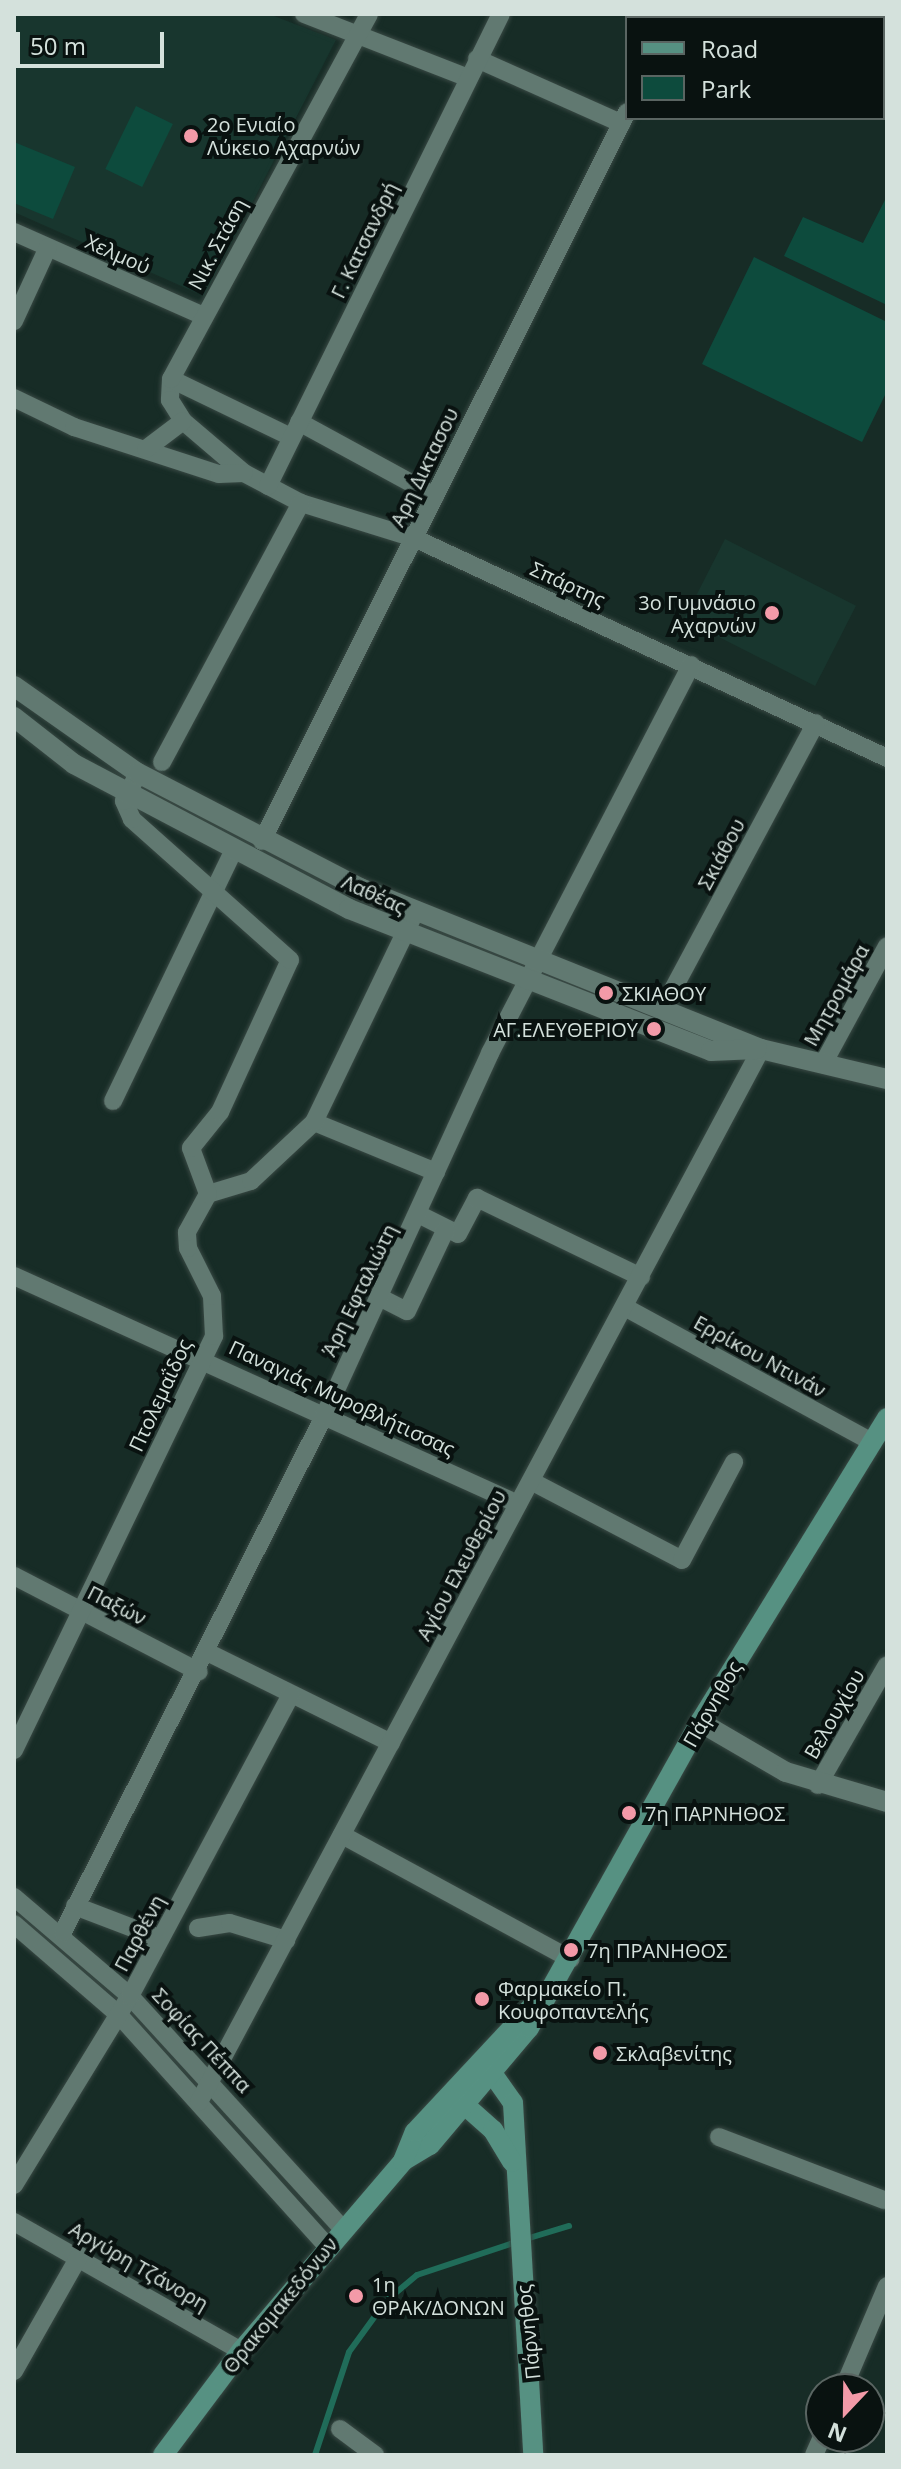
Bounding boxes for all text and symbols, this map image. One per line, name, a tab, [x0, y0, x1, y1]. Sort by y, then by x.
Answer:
scale bar	[20, 16, 168, 66]
legend	[625, 16, 885, 120]
text: 50 m	[30, 29, 86, 62]
text: Road	[701, 32, 758, 65]
text: Park	[701, 72, 751, 105]
place label: 2ο Ενιαίο Λύκειο Αχαρνών	[207, 112, 360, 159]
marker: 2ο Ενιαίο Λύκειο Αχαρνών	[182, 127, 200, 145]
street label: Γ. Κατσανδρή	[326, 178, 402, 302]
street label: Νικ. Στάση	[183, 194, 251, 294]
street label: Χελμού	[82, 229, 154, 279]
street label: Αρη Δικτασου	[385, 404, 463, 530]
street label: Σπάρτης	[527, 556, 609, 612]
place label: 3ο Γυμνάσιο Αχαρνών	[638, 590, 756, 637]
marker: 3ο Γυμνάσιο Αχαρνών	[763, 604, 781, 622]
street label: Σκιάθου	[692, 814, 750, 894]
street label: Λαθέας	[338, 869, 410, 919]
street label: Μητρομάρα	[798, 940, 874, 1050]
place label: ΣΚΙΑΘΟΥ	[622, 981, 706, 1005]
marker: ΣΚΙΑΘΟΥ	[597, 984, 615, 1002]
place label: ΑΓ.ΕΛΕΥΘΕΡΙΟΥ	[493, 1017, 638, 1041]
marker: ΑΓ.ΕΛΕΥΘΕΡΙΟΥ	[645, 1020, 663, 1038]
street label: Άρη Εφταλιώτη	[317, 1220, 401, 1360]
street label: Ερρίκου Ντινάν	[690, 1310, 830, 1402]
street label: Πτολεμαΐδος	[123, 1335, 197, 1455]
street label: Παναγιάς Μυροβλήτισσας	[225, 1335, 459, 1461]
street label: Αγίου Ελευθερίου	[411, 1486, 511, 1644]
street label: Παξών	[84, 1580, 150, 1630]
street label: Πάρνηθος	[678, 1657, 746, 1751]
street label: Βελουχίου	[799, 1665, 869, 1763]
place label: 7η ΠΑΡΝΗΘΟΣ	[645, 1801, 785, 1825]
marker: 7η ΠΑΡΝΗΘΟΣ	[620, 1804, 638, 1822]
street label: Παρθένη	[109, 1891, 169, 1975]
place label: 7η ΠΡΑΝΗΘΟΣ	[587, 1938, 727, 1962]
marker: 7η ΠΡΑΝΗΘΟΣ	[562, 1941, 580, 1959]
place label: Φαρμακείο Π. Κουφοπαντελής	[498, 1976, 649, 2023]
street label: Σοφίας Πέππα	[148, 1983, 256, 2097]
marker: Φαρμακείο Π. Κουφοπαντελής	[473, 1990, 491, 2008]
place label: Σκλαβενίτης	[616, 2041, 732, 2065]
marker: Σκλαβενίτης	[591, 2044, 609, 2062]
street label: Αργύρη Τζάνορη	[65, 2216, 213, 2316]
street label: Θρακομακεδόνων	[218, 2232, 342, 2378]
place label: 1η ΘΡΑΚ/ΔΟΝΩΝ	[372, 2272, 505, 2319]
street label: Πάρνηθος	[511, 2283, 545, 2381]
marker: 1η ΘΡΑΚ/ΔΟΝΩΝ	[347, 2287, 365, 2305]
north arrow	[805, 2373, 885, 2453]
text: N	[823, 2416, 851, 2451]

